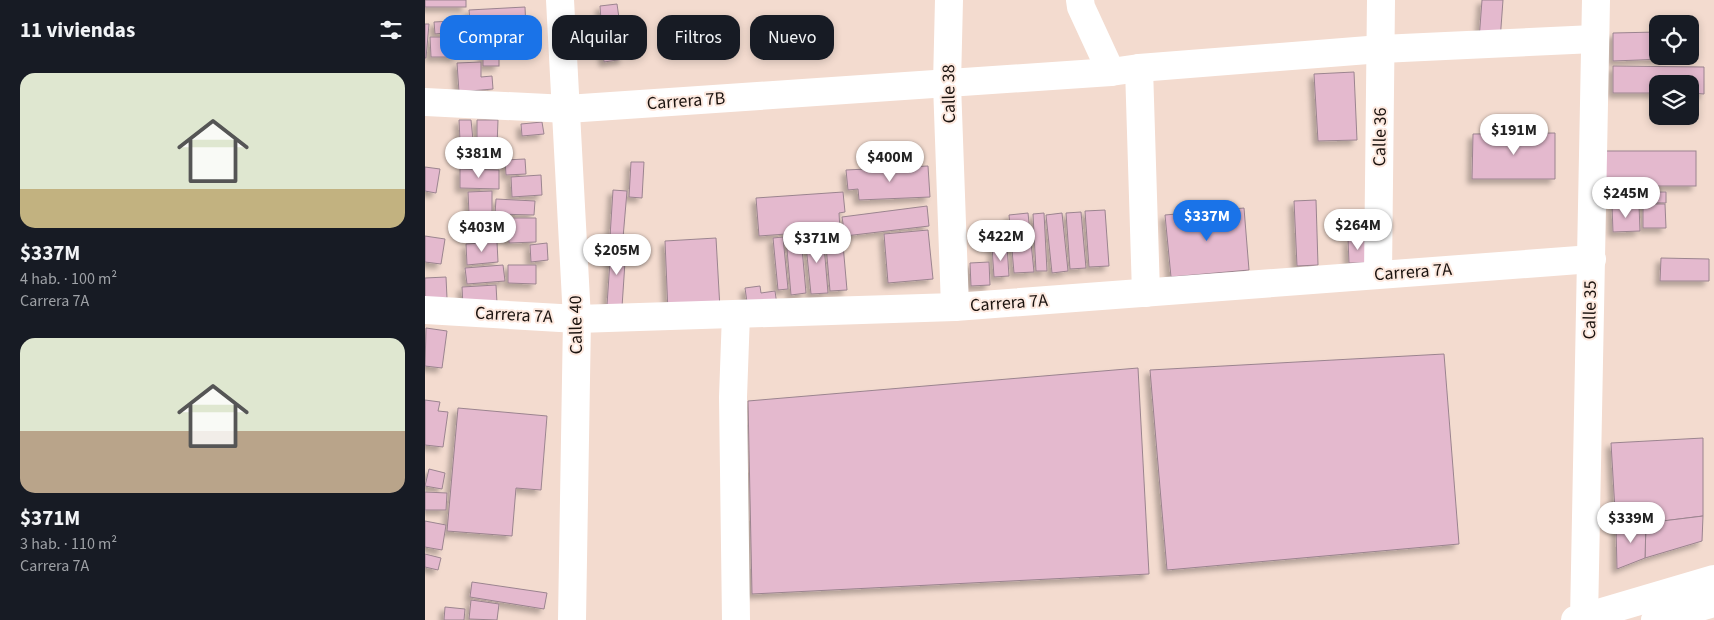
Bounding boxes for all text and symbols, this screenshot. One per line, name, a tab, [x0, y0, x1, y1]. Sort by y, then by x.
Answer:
text: 11 viviendas	[20, 15, 135, 45]
chip: Comprar	[440, 15, 542, 60]
chip: Alquilar	[552, 15, 647, 60]
chip: Filtros	[657, 15, 740, 60]
chip: Nuevo	[750, 15, 834, 60]
map controls	[1649, 15, 1699, 125]
button: locate	[1649, 15, 1699, 65]
icon: filters	[377, 16, 405, 44]
street label: Calle 38	[936, 64, 962, 124]
button: layers	[1649, 75, 1699, 125]
street label: Carrera 7B	[646, 86, 726, 116]
icon: home	[168, 106, 258, 196]
street label: Calle 36	[1367, 107, 1393, 167]
pin: $191M	[1479, 114, 1549, 156]
text: $191M	[1491, 119, 1537, 141]
pin: $381M	[444, 136, 514, 179]
pin: $400M	[855, 140, 925, 183]
text: $381M	[456, 142, 502, 164]
text: $400M	[867, 146, 913, 168]
pin: $245M	[1591, 176, 1661, 219]
text: $245M	[1603, 182, 1649, 204]
pin: $337M	[1172, 200, 1242, 242]
text: $337M	[1184, 205, 1230, 227]
pin: $264M	[1323, 208, 1393, 251]
pin: $403M	[447, 210, 517, 253]
text: $264M	[1335, 214, 1381, 236]
text: $403M	[459, 216, 505, 238]
pin: $422M	[966, 220, 1036, 262]
pin: $371M	[782, 222, 852, 264]
text: $422M	[978, 225, 1024, 247]
text: $371M	[794, 227, 840, 249]
pin: $205M	[582, 234, 652, 276]
text: $337M	[20, 238, 80, 268]
text: $205M	[594, 239, 640, 261]
street label: Carrera 7A	[1373, 257, 1453, 287]
text: 4 hab. · 100 m²	[20, 268, 117, 290]
street label: Calle 35	[1577, 280, 1603, 340]
street label: Carrera 7A	[969, 288, 1049, 318]
text: Carrera 7A	[20, 290, 89, 312]
street label: Calle 40	[563, 295, 589, 355]
street label: Carrera 7A	[474, 300, 554, 330]
icon: home	[168, 371, 258, 461]
pin: $339M	[1596, 502, 1666, 544]
text: $371M	[20, 503, 80, 533]
text: $339M	[1608, 507, 1654, 529]
text: 3 hab. · 110 m²	[20, 533, 117, 555]
text: Carrera 7A	[20, 555, 89, 577]

